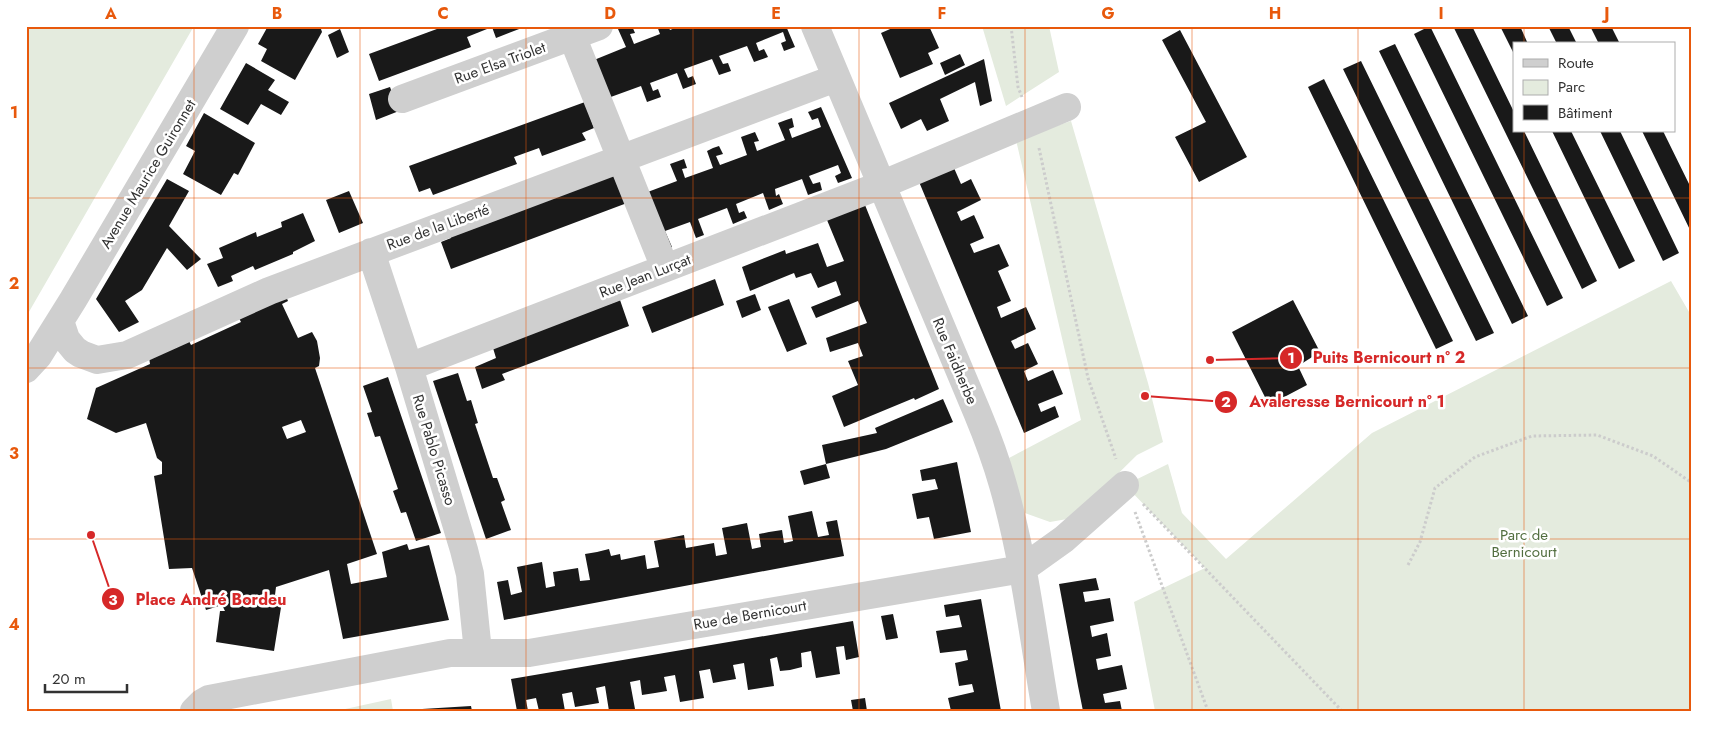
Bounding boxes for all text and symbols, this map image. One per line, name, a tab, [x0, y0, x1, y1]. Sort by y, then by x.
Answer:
text: A	[104, 2, 117, 25]
text: B	[272, 2, 282, 25]
text: C	[437, 2, 449, 25]
text: D	[604, 2, 616, 25]
text: E	[771, 2, 781, 25]
text: F	[938, 2, 946, 25]
text: G	[1101, 2, 1115, 25]
text: H	[1269, 2, 1281, 25]
text: I	[1438, 2, 1444, 25]
text: J	[1601, 2, 1610, 25]
street label: Rue Elsa Triolet	[451, 36, 549, 90]
legend	[1513, 42, 1676, 132]
text: Route	[1558, 52, 1594, 74]
text: Parc	[1558, 76, 1585, 98]
street label: Avenue Maurice Guironnet	[95, 95, 202, 253]
text: 1	[10, 101, 18, 124]
text: Bâtiment	[1558, 102, 1612, 124]
street label: Rue de la Liberté	[384, 198, 493, 256]
street label: Rue Jean Lurçat	[596, 248, 694, 304]
text: 2	[9, 272, 19, 295]
street label: Rue Faidherbe	[927, 314, 983, 408]
callout: Puits Bernicourt n° 2	[1278, 342, 1476, 373]
text: Puits Bernicourt n° 2	[1313, 346, 1465, 369]
text: 1	[1287, 347, 1295, 369]
callout: Avaleresse Bernicourt n° 1	[1214, 386, 1454, 417]
text: Avaleresse Bernicourt n° 1	[1248, 390, 1445, 413]
text: 2	[1221, 391, 1231, 413]
street label: Rue Pablo Picasso	[407, 392, 461, 508]
text: 3	[9, 442, 19, 465]
park label: Parc de Bernicourt	[1492, 524, 1557, 563]
callout: Place André Bordeu	[100, 584, 296, 615]
text: Place André Bordeu	[136, 588, 286, 611]
text: 3	[108, 589, 118, 611]
street label: Rue de Bernicourt	[692, 594, 809, 636]
text: 4	[8, 613, 20, 636]
scale bar	[45, 662, 128, 694]
text: 20 m	[52, 668, 86, 690]

